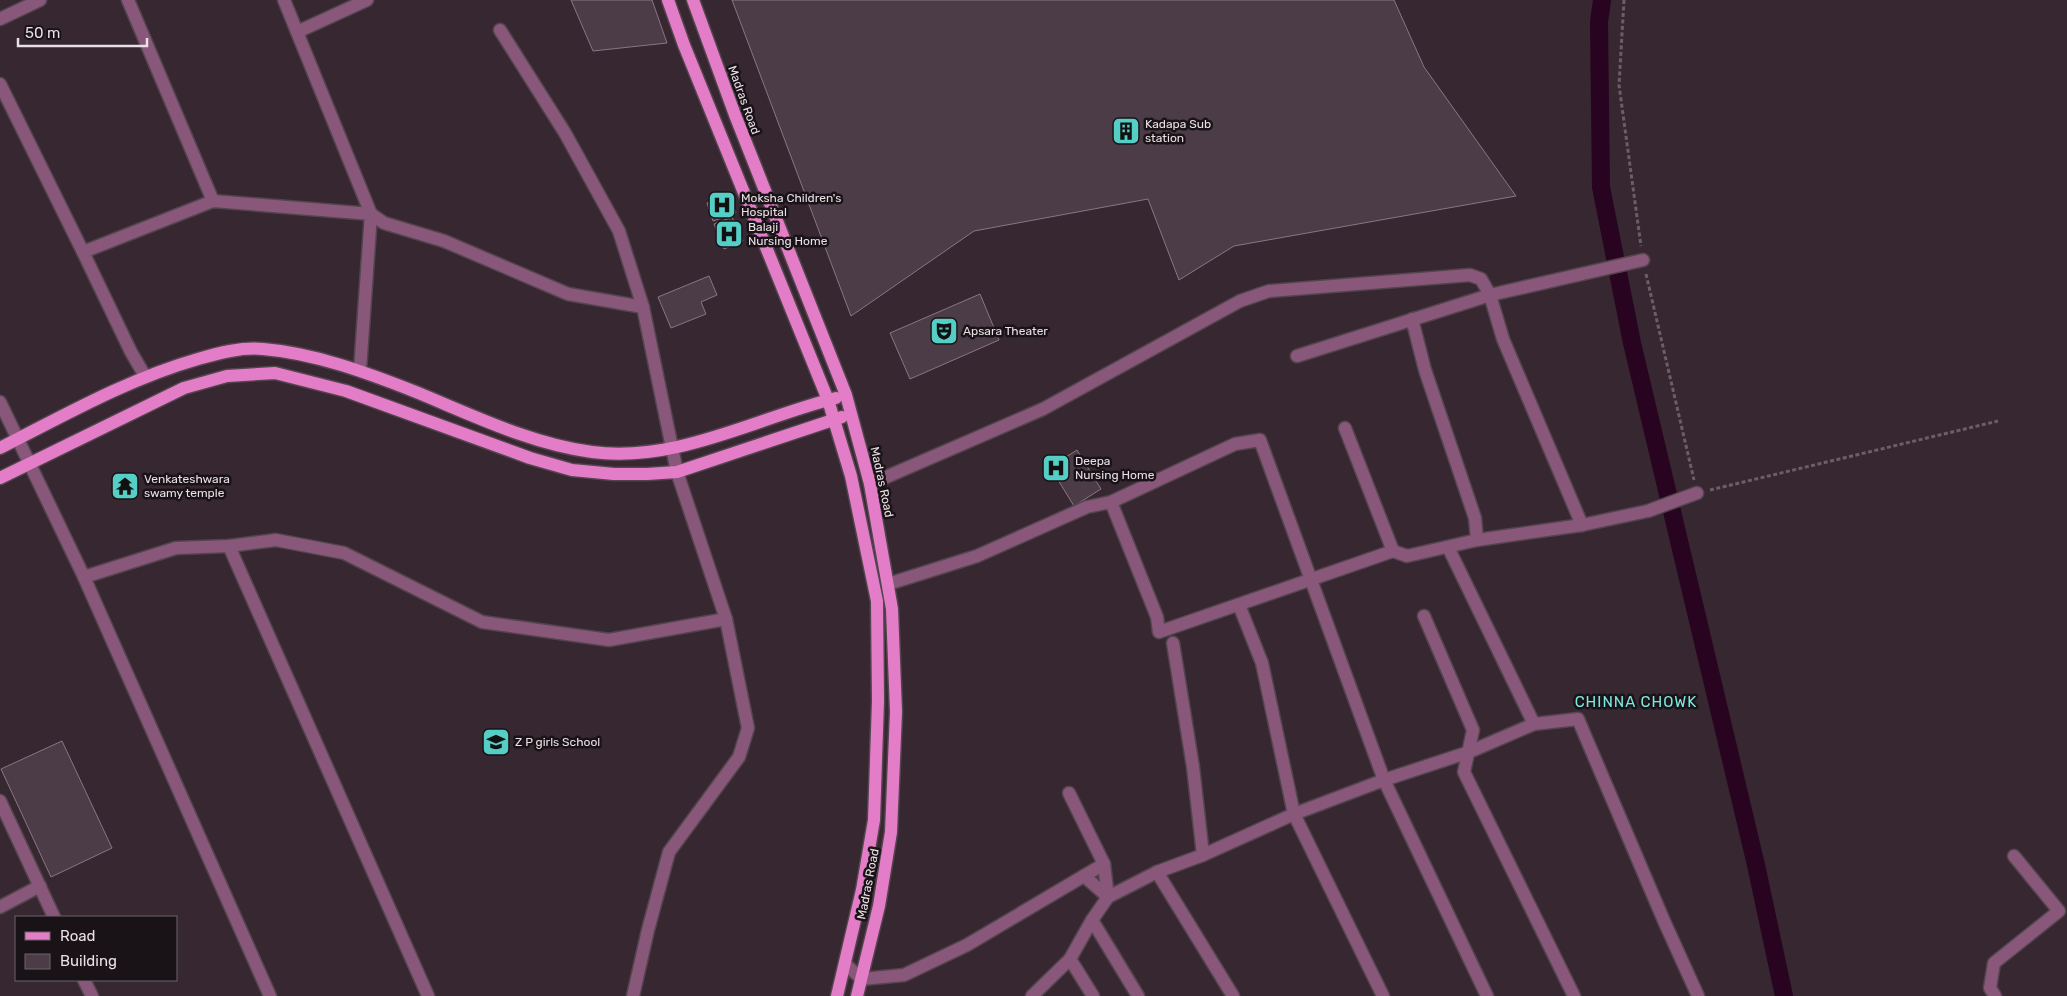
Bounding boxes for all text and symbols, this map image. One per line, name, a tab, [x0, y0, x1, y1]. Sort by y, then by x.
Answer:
scale bar	[18, 15, 146, 47]
text: 50 m	[25, 24, 60, 42]
street label: Madras Road	[725, 64, 763, 136]
building icon: Kadapa Sub station	[1111, 116, 1141, 146]
place label: Kadapa Sub station	[1145, 117, 1211, 145]
hospital icon: Moksha Children's Hospital	[707, 190, 737, 220]
place label: Moksha Children's Hospital	[741, 191, 841, 219]
hospital icon: Balaji Nursing Home	[714, 219, 744, 249]
place label: Balaji Nursing Home	[748, 220, 828, 248]
theatre icon: Apsara Theater	[929, 316, 959, 346]
place label: Apsara Theater	[963, 324, 1048, 338]
street label: Madras Road	[868, 445, 896, 519]
hospital icon: Deepa Nursing Home	[1041, 453, 1071, 483]
place label: Deepa Nursing Home	[1075, 454, 1155, 482]
temple icon: Venkateshwara swamy temple	[110, 471, 140, 501]
place label: Venkateshwara swamy temple	[144, 472, 230, 500]
district label: CHINNA CHOWK	[1575, 693, 1697, 711]
school or university icon: Z P girls School	[481, 727, 511, 757]
place label: Z P girls School	[515, 735, 600, 749]
street label: Madras Road	[854, 847, 882, 921]
legend	[15, 916, 178, 981]
text: Road	[60, 927, 96, 945]
text: Building	[60, 952, 117, 970]

